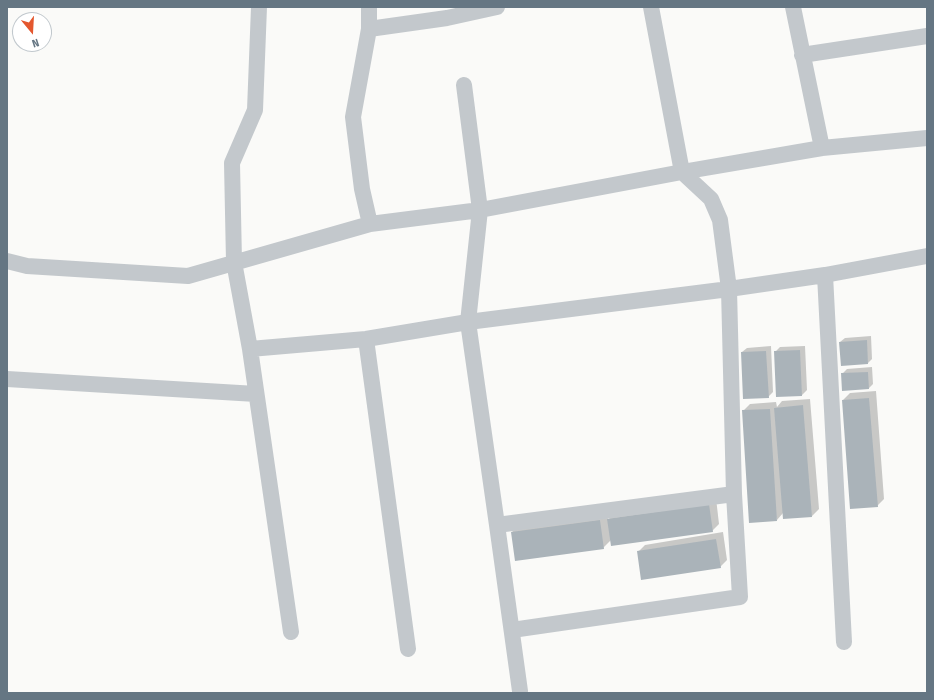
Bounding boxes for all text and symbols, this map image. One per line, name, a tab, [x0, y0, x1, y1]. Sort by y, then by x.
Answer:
north arrow	[12, 12, 52, 52]
text: N	[30, 36, 41, 50]

